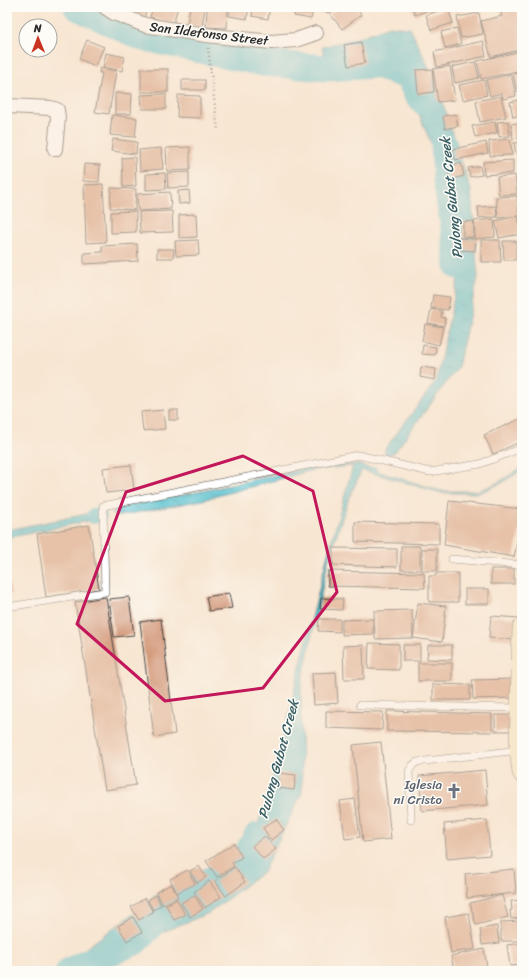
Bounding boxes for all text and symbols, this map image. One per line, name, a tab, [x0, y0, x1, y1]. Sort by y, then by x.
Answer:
street label: San Ildefonso Street	[148, 15, 270, 52]
north arrow	[18, 18, 58, 58]
text: N	[33, 19, 42, 38]
water label: Pulong Gubat Creek	[433, 134, 470, 260]
water label: Pulong Gubat Creek	[251, 696, 307, 821]
place label: Iglesia ni Cristo	[394, 773, 443, 811]
church icon: Iglesia ni Cristo	[445, 782, 463, 800]

